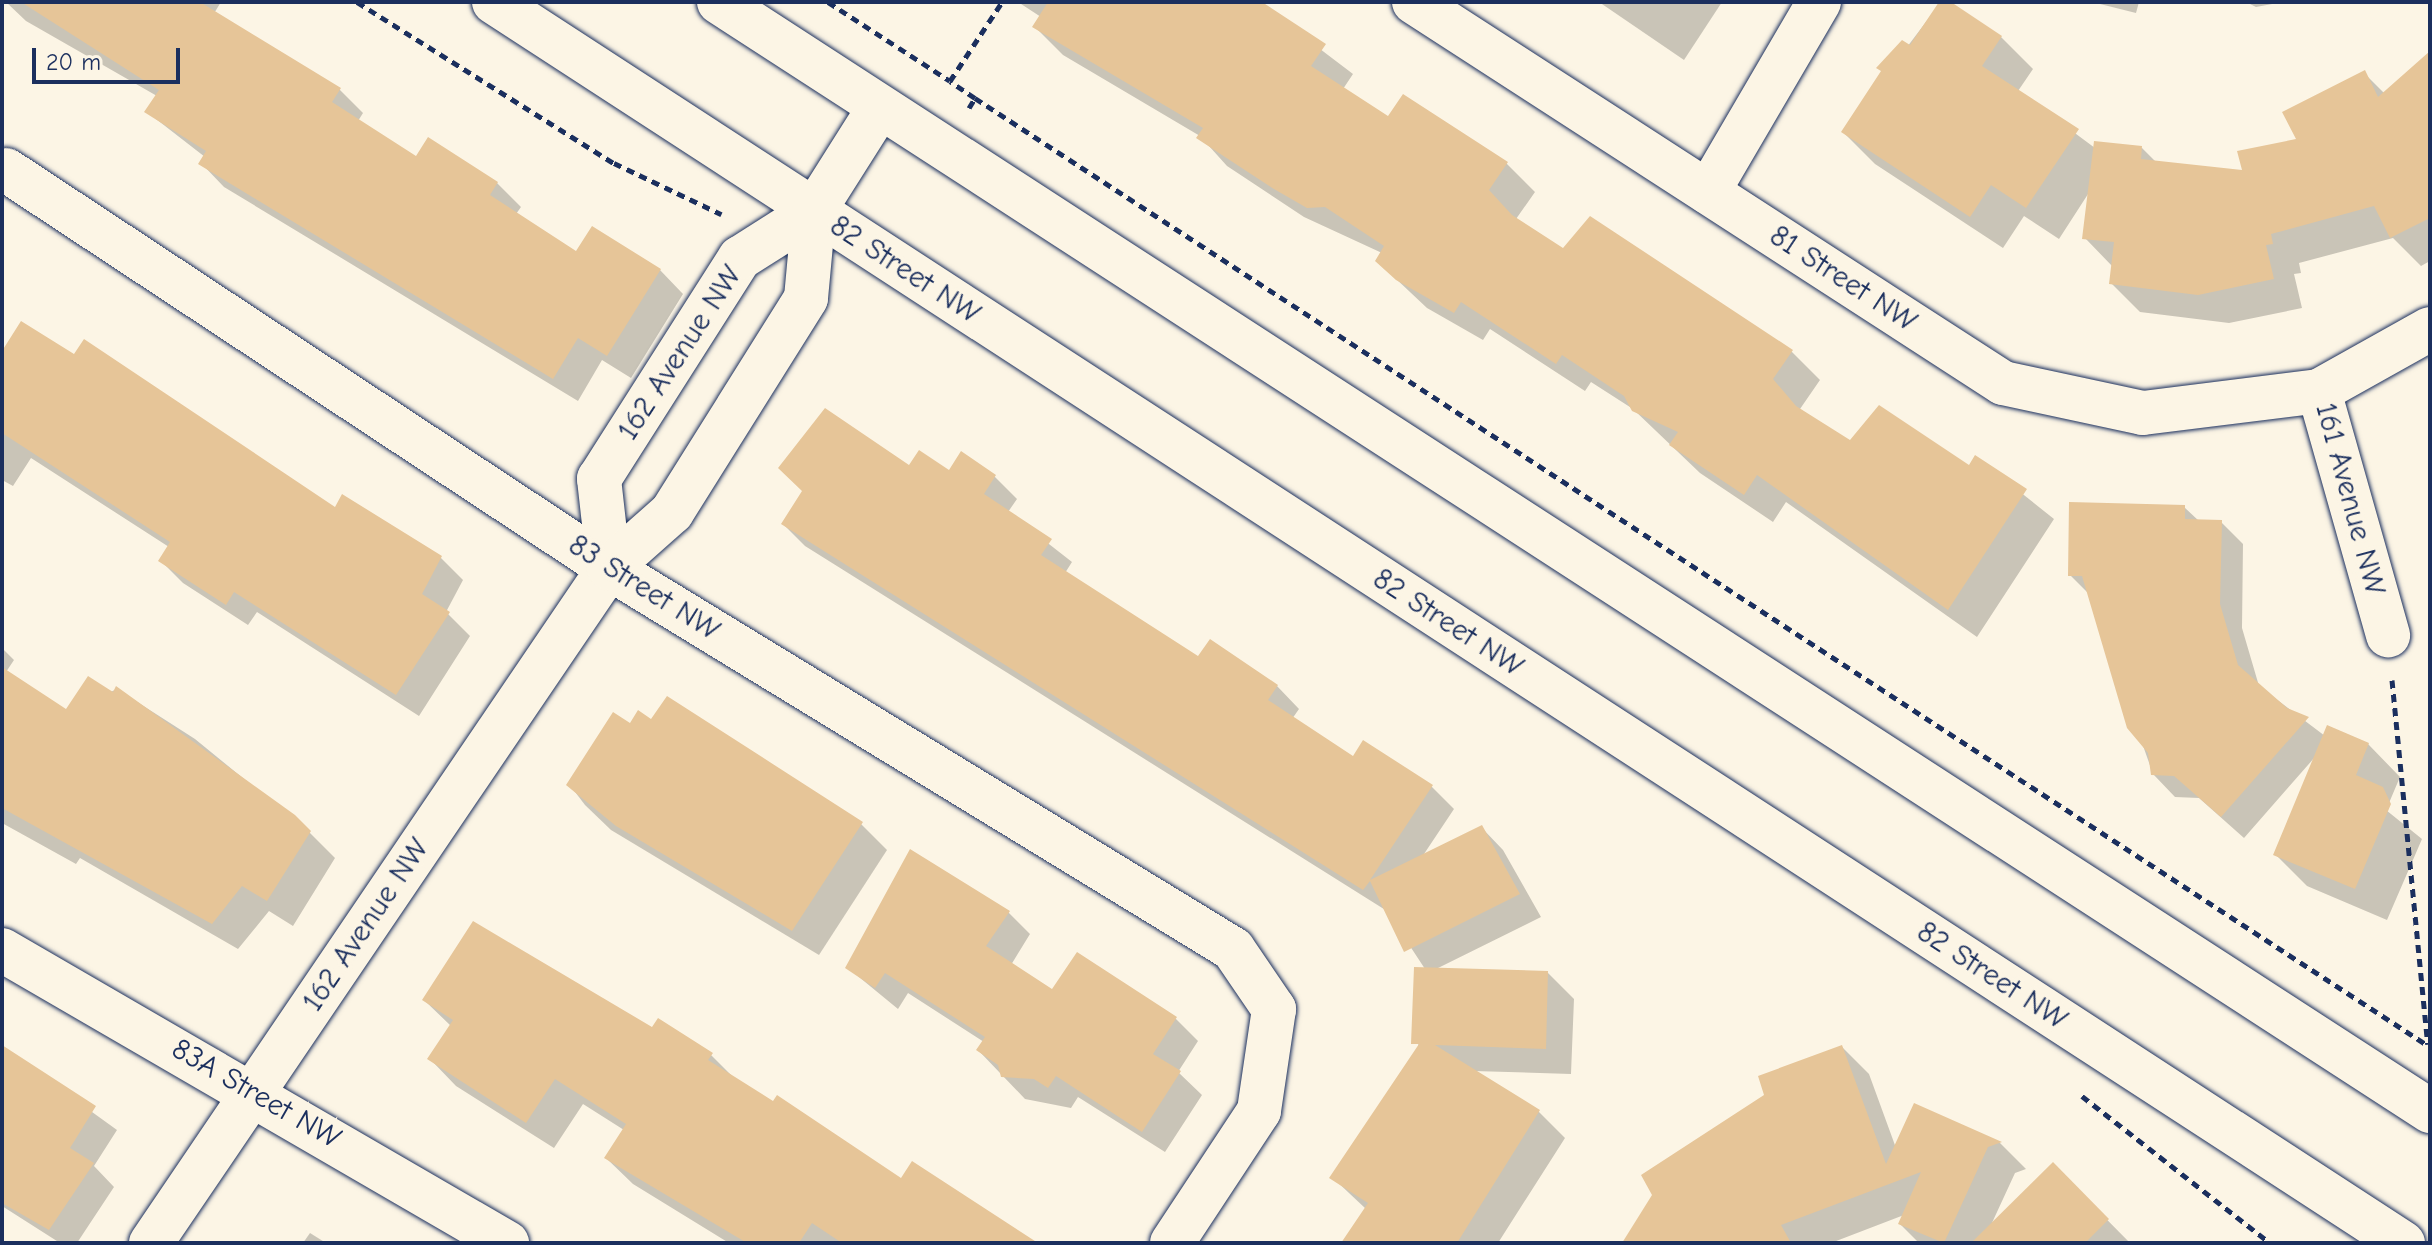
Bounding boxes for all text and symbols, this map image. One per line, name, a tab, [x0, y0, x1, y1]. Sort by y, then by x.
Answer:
scale bar	[36, 32, 184, 82]
text: 20 m	[46, 48, 101, 76]
street label: 82 Street NW	[823, 208, 987, 332]
street label: 81 Street NW	[1763, 218, 1923, 340]
street label: 162 Avenue NW	[610, 259, 750, 447]
street label: 161 Avenue NW	[2307, 399, 2393, 599]
street label: 83 Street NW	[562, 527, 726, 649]
street label: 82 Street NW	[1366, 561, 1530, 685]
street label: 162 Avenue NW	[295, 832, 437, 1018]
street label: 82 Street NW	[1910, 914, 2074, 1038]
street label: 83A Street NW	[165, 1031, 347, 1157]

